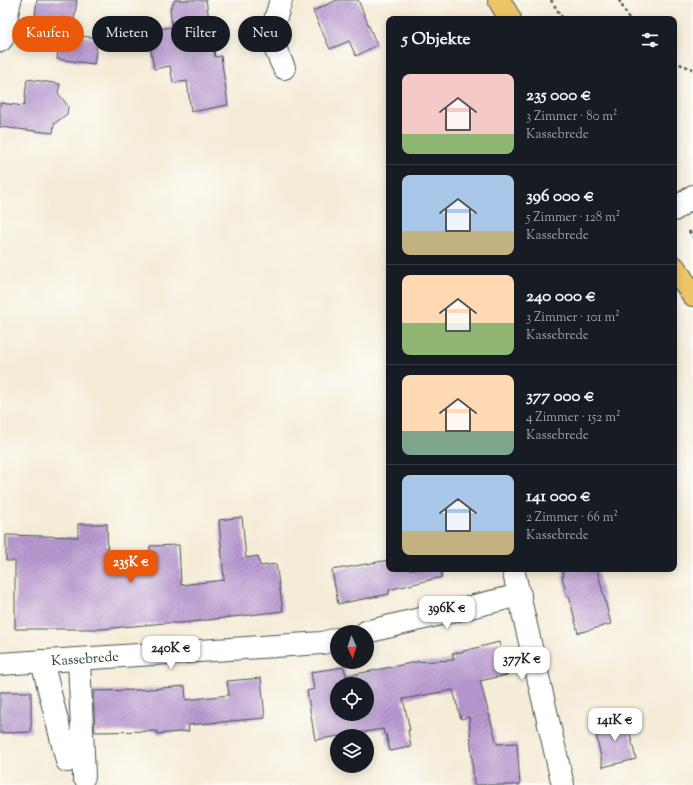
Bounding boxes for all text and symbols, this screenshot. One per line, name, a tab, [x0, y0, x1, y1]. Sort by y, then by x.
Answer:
chip: Kaufen	[12, 16, 84, 52]
chip: Mieten	[92, 16, 163, 52]
chip: Filter	[171, 16, 230, 52]
chip: Neu	[238, 16, 292, 52]
text: 5 Objekte	[402, 28, 471, 52]
icon: filters	[639, 29, 661, 51]
text: 235 000 €	[526, 84, 591, 108]
icon: home	[434, 90, 482, 138]
text: 3 Zimmer · 80 m²	[526, 108, 617, 126]
text: Kassebrede	[526, 126, 589, 144]
text: 396 000 €	[526, 185, 594, 209]
icon: home	[434, 191, 482, 239]
text: 5 Zimmer · 128 m²	[526, 209, 620, 227]
text: Kassebrede	[526, 227, 589, 245]
text: 240 000 €	[526, 285, 596, 309]
icon: home	[434, 291, 482, 339]
text: 3 Zimmer · 101 m²	[526, 309, 620, 327]
text: Kassebrede	[526, 327, 589, 345]
text: 377 000 €	[526, 385, 595, 409]
icon: home	[434, 391, 482, 439]
text: 4 Zimmer · 152 m²	[526, 409, 620, 427]
text: Kassebrede	[526, 427, 589, 445]
text: 141 000 €	[526, 485, 591, 509]
icon: home	[434, 491, 482, 539]
text: 2 Zimmer · 66 m²	[526, 509, 618, 527]
text: Kassebrede	[526, 527, 589, 545]
pin: 235K €	[98, 550, 164, 584]
text: 235K €	[113, 554, 149, 572]
pin: 396K €	[414, 596, 480, 630]
text: 396K €	[428, 600, 466, 618]
north arrow	[330, 625, 374, 669]
map controls	[330, 625, 374, 773]
pin: 240K €	[138, 636, 204, 670]
text: 240K €	[151, 640, 191, 658]
pin: 377K €	[489, 647, 555, 681]
street label: Kassebrede	[51, 648, 120, 672]
text: 377K €	[503, 651, 541, 669]
button: locate	[330, 677, 374, 721]
pin: 141K €	[582, 708, 648, 742]
text: 141K €	[597, 712, 633, 730]
button: layers	[330, 729, 374, 773]

